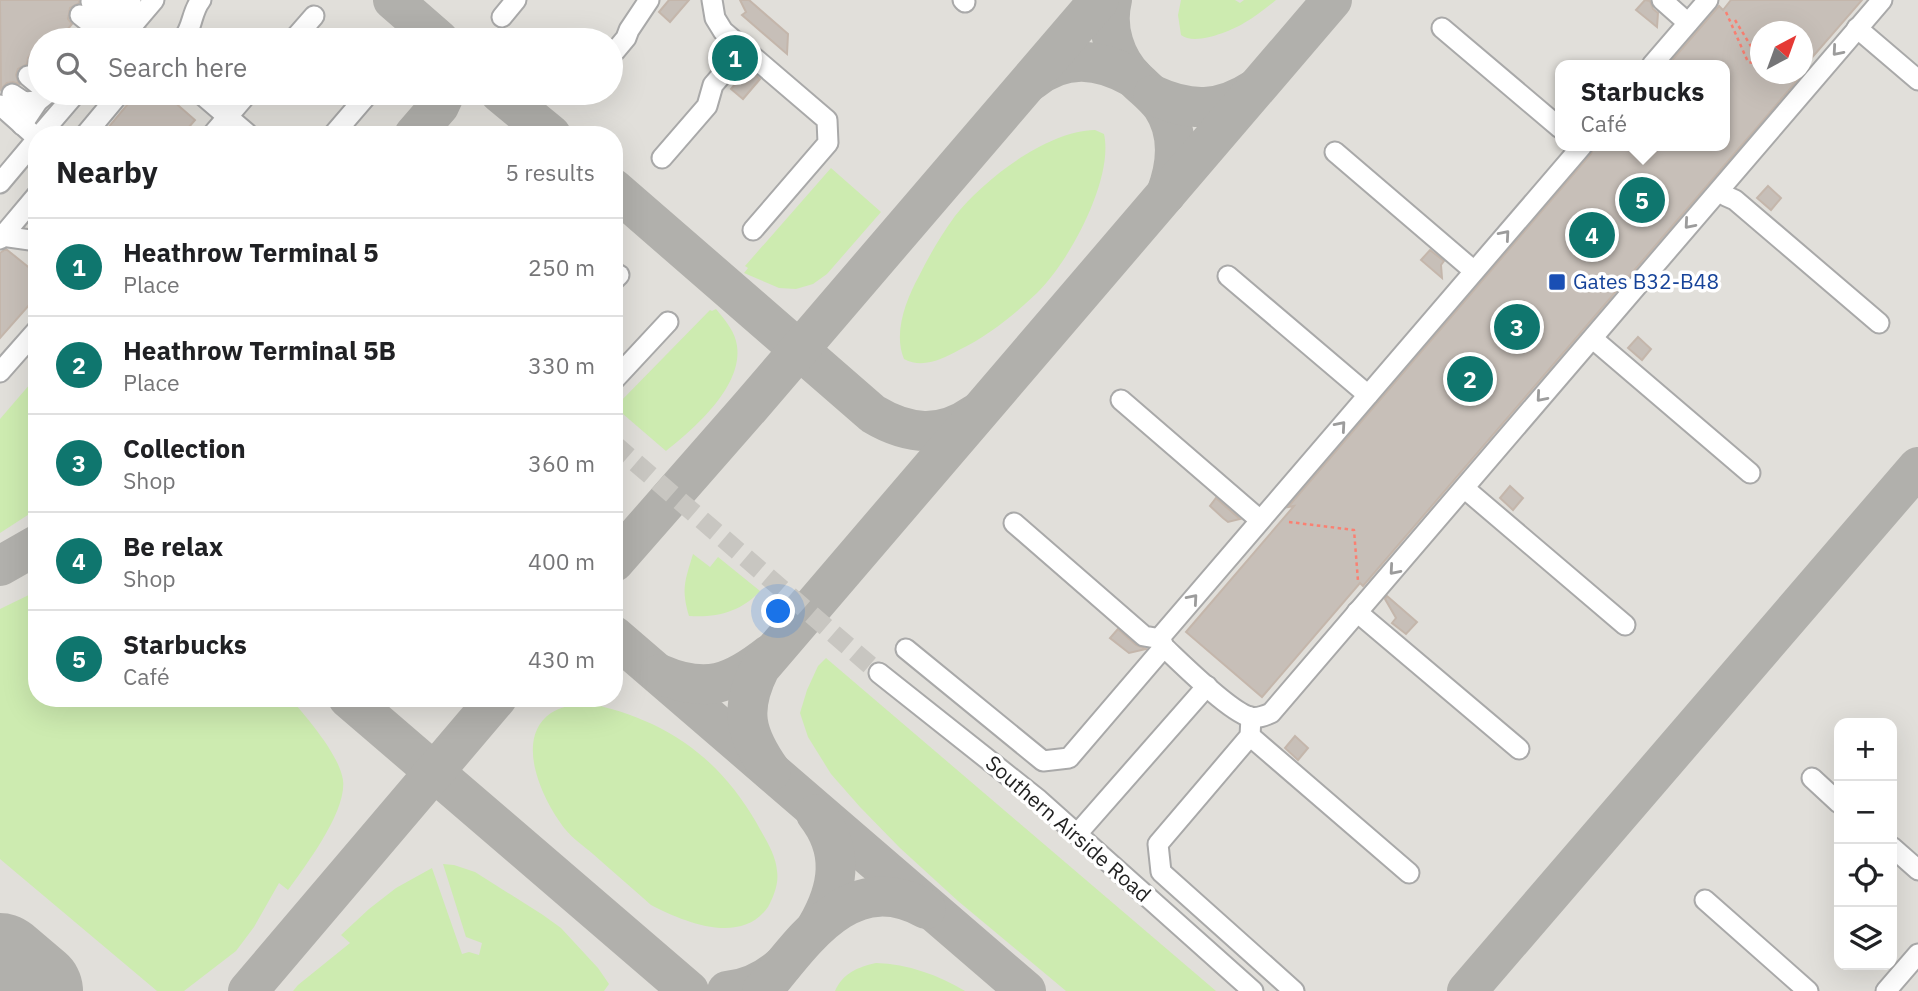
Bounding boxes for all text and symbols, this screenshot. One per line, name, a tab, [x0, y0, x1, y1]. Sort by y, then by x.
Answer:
north arrow	[1750, 21, 1813, 84]
search box	[28, 28, 623, 105]
pin: 1	[712, 32, 758, 84]
one-way arrow	[1833, 43, 1845, 56]
icon: search	[52, 48, 90, 86]
text: Search here	[108, 50, 247, 84]
popup	[1555, 60, 1730, 151]
text: Starbucks	[1581, 74, 1704, 108]
text: Café	[1581, 108, 1627, 138]
text: Nearby	[56, 152, 158, 191]
text: 5 results	[505, 157, 595, 187]
pin: 5	[1619, 174, 1665, 226]
pin: 4	[1569, 209, 1615, 261]
one-way arrow	[1685, 216, 1697, 229]
one-way arrow	[1497, 231, 1509, 244]
text: Heathrow Terminal 5	[123, 235, 379, 269]
text: 1	[72, 252, 86, 282]
text: 250 m	[528, 252, 595, 282]
place label: Gates B32-B48	[1573, 267, 1719, 295]
text: Place	[123, 269, 180, 299]
marker: Gates B32-B48	[1547, 272, 1567, 292]
pin: 3	[1494, 301, 1540, 353]
text: Heathrow Terminal 5B	[123, 333, 396, 367]
text: 2	[72, 350, 86, 380]
text: 330 m	[528, 350, 595, 380]
pin: 2	[1447, 353, 1493, 405]
text: Place	[123, 367, 180, 397]
one-way arrow	[1537, 389, 1550, 402]
one-way arrow	[1333, 422, 1345, 435]
text: Collection	[123, 431, 246, 465]
text: 3	[72, 448, 86, 478]
text: 360 m	[528, 448, 595, 478]
text: Shop	[123, 465, 176, 495]
text: Be relax	[123, 529, 223, 563]
text: 4	[72, 546, 86, 576]
text: 400 m	[528, 546, 595, 576]
one-way arrow	[1390, 562, 1402, 575]
text: Shop	[123, 563, 176, 593]
your location	[761, 594, 795, 628]
one-way arrow	[1185, 594, 1197, 607]
text: Starbucks	[123, 627, 247, 661]
text: 5	[72, 644, 86, 674]
text: 430 m	[528, 644, 595, 674]
text: Café	[123, 661, 170, 691]
map controls	[1834, 718, 1897, 970]
button: +	[1834, 718, 1897, 781]
street label: Southern Airside Road	[980, 749, 1157, 908]
button: −	[1834, 781, 1897, 844]
button: locate	[1834, 844, 1897, 907]
button: layers	[1834, 907, 1897, 970]

